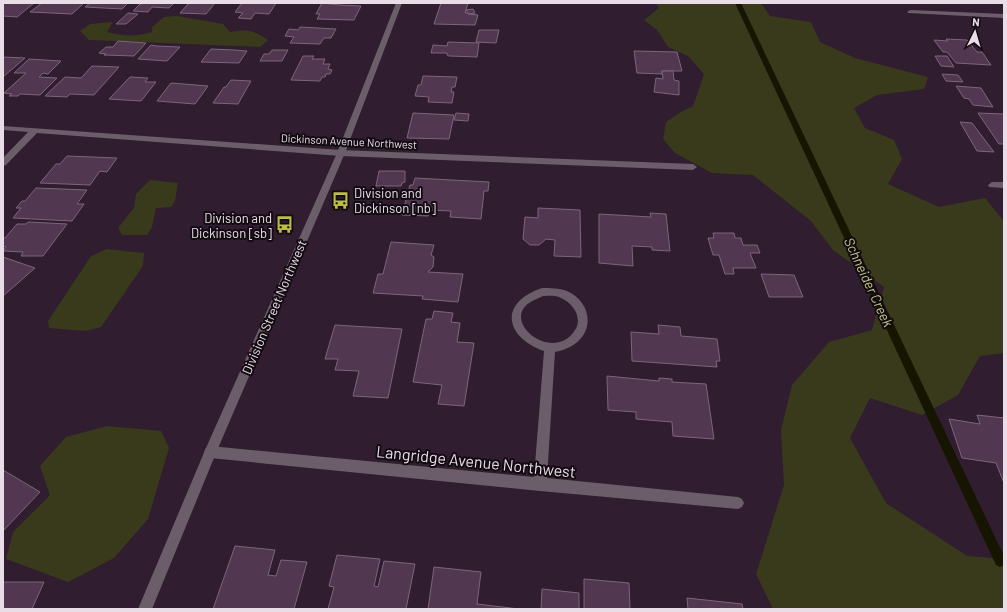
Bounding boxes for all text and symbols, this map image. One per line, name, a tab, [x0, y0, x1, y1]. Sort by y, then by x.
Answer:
north arrow	[955, 12, 995, 52]
text: N	[972, 15, 980, 28]
street label: Dickinson Avenue Northwest	[281, 131, 417, 151]
place label: Division and Dickinson [nb]	[354, 185, 436, 216]
bus stop icon: Division and Dickinson [nb]	[331, 190, 351, 210]
place label: Division and Dickinson [sb]	[191, 210, 272, 241]
bus stop icon: Division and Dickinson [sb]	[275, 215, 295, 235]
water label: Schneider Creek	[841, 234, 897, 330]
street label: Division Street Northwest	[238, 237, 310, 377]
street label: Langridge Avenue Northwest	[375, 441, 577, 481]

